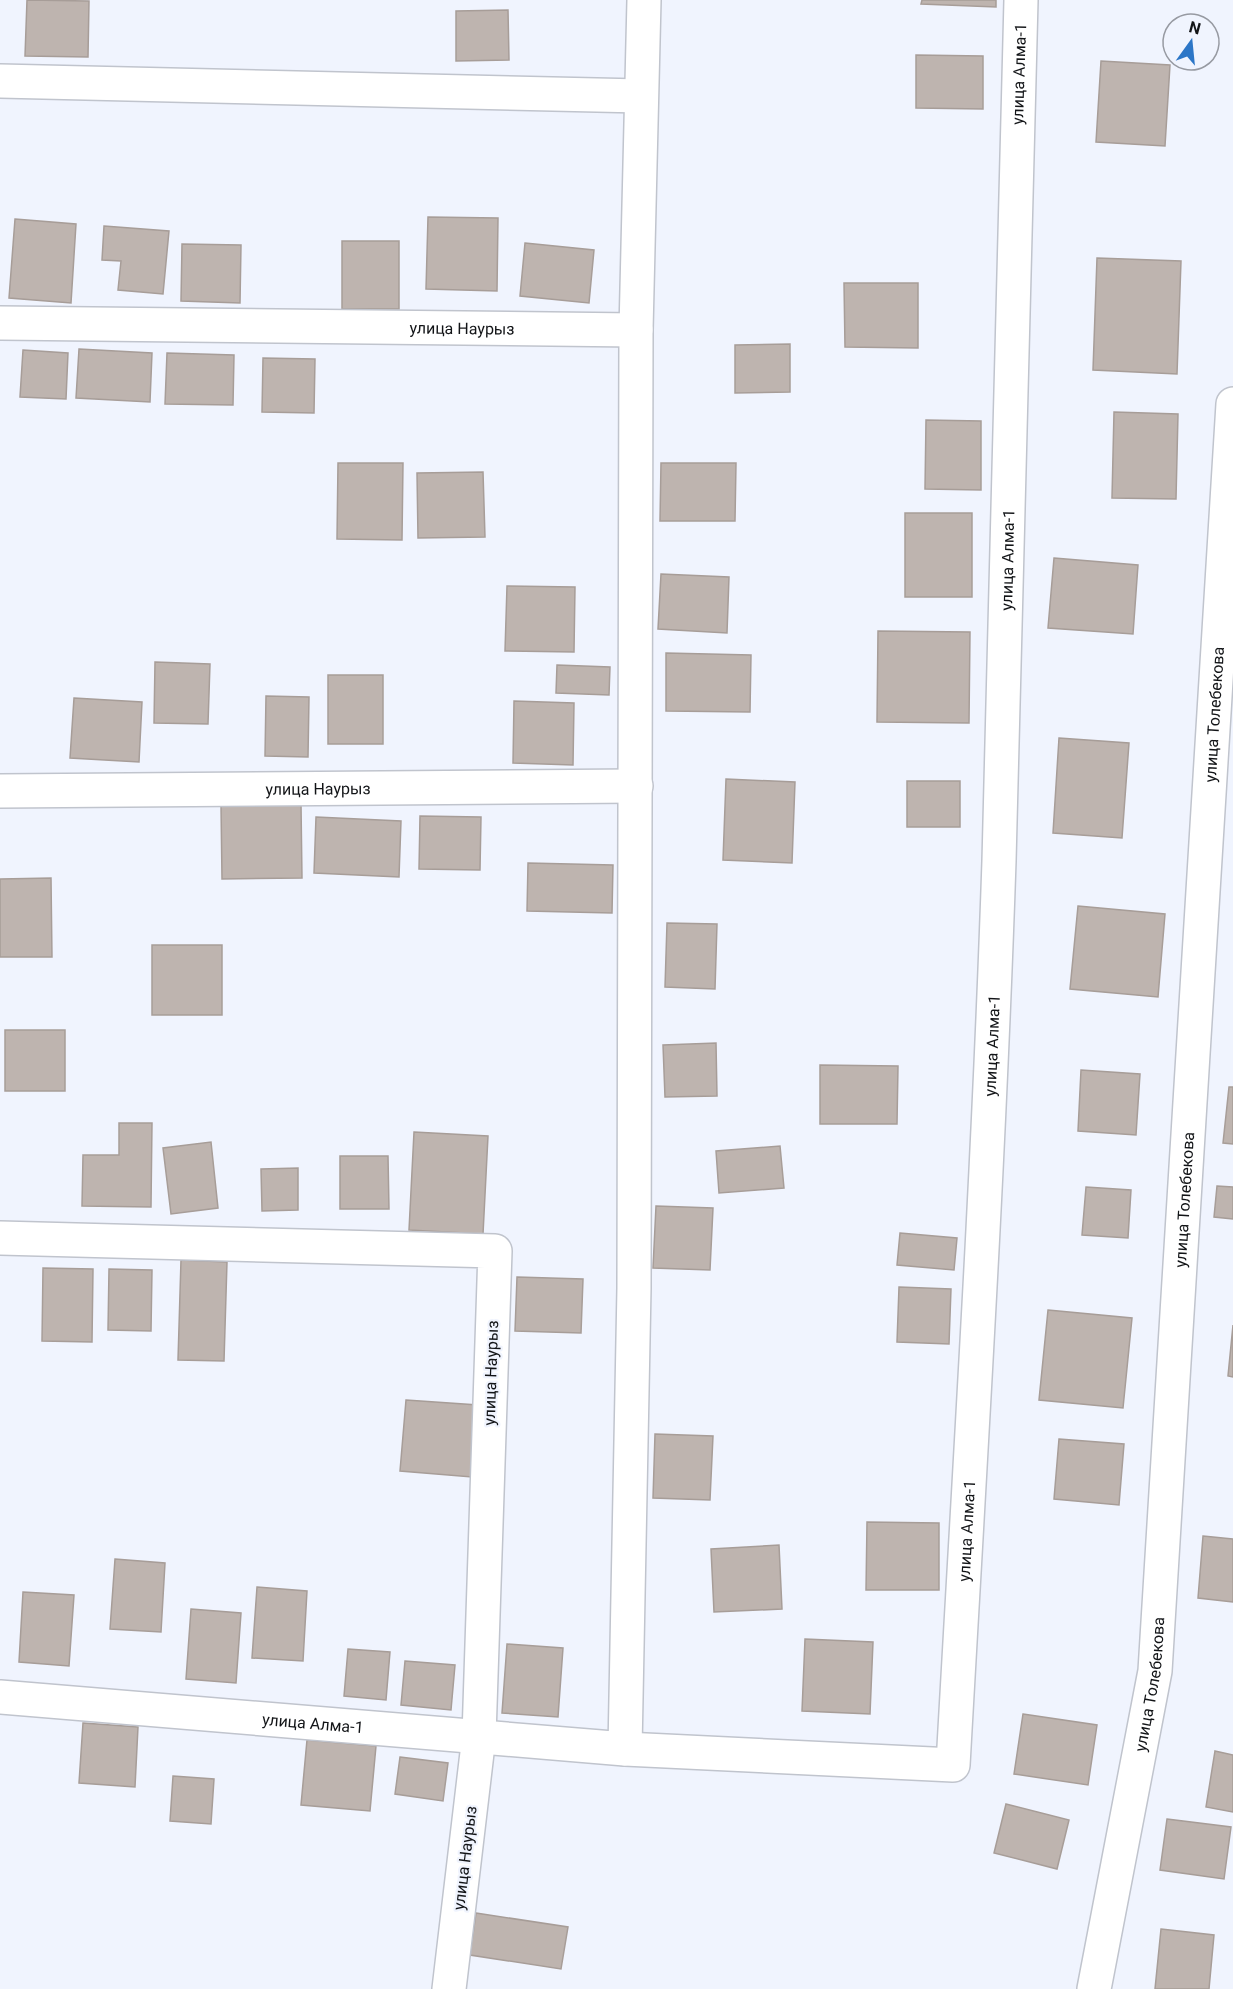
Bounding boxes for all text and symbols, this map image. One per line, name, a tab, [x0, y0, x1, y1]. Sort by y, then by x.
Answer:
north arrow	[1161, 12, 1221, 72]
text: N	[1187, 17, 1203, 39]
street label: улица Алма-1	[1008, 23, 1030, 125]
street label: улица Наурыз	[409, 318, 515, 338]
street label: улица Алма-1	[997, 509, 1018, 611]
street label: улица Толебекова	[1200, 646, 1228, 783]
street label: улица Наурыз	[265, 779, 371, 798]
street label: улица Алма-1	[980, 994, 1003, 1097]
street label: улица Толебекова	[1170, 1131, 1198, 1268]
street label: улица Наурыз	[480, 1320, 502, 1426]
street label: улица Алма-1	[954, 1479, 979, 1582]
street label: улица Толебекова	[1130, 1616, 1168, 1753]
street label: улица Алма-1	[261, 1709, 364, 1737]
street label: улица Наурыз	[449, 1805, 481, 1911]

